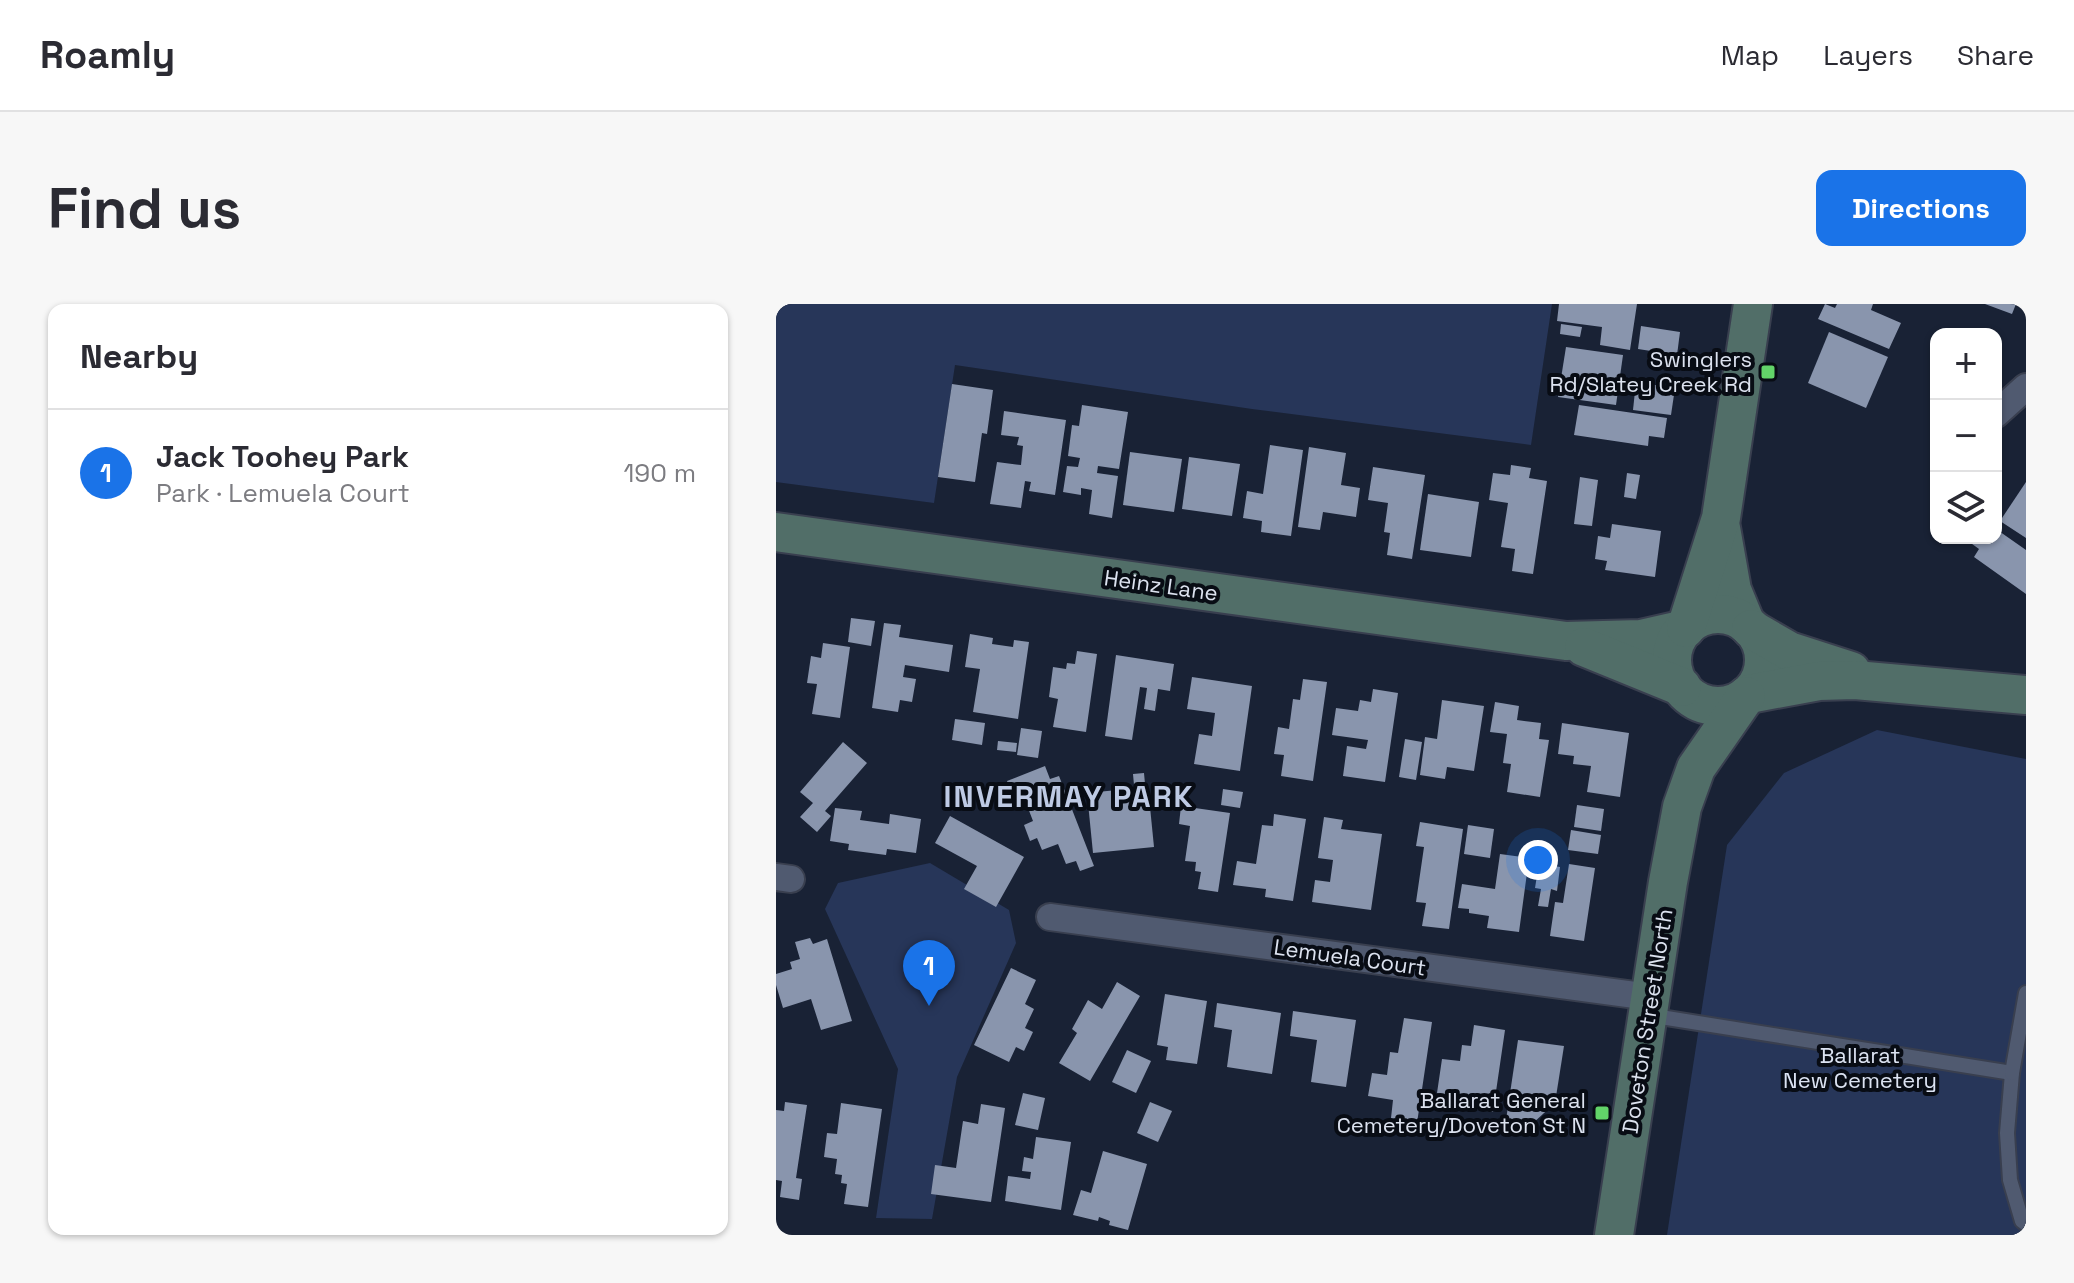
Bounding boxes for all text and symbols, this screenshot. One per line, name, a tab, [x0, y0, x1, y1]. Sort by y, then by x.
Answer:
text: Roamly	[40, 31, 175, 79]
text: Map	[1721, 37, 1779, 73]
text: Layers	[1823, 37, 1913, 73]
text: Share	[1957, 37, 2034, 73]
button: Directions	[1816, 170, 2026, 246]
text: Find us	[48, 173, 241, 244]
map controls	[1930, 328, 2002, 544]
button: +	[1930, 328, 2002, 400]
text: Nearby	[80, 335, 198, 378]
place label: Swinglers Rd/Slatey Creek Rd	[1550, 345, 1752, 398]
marker: Swinglers Rd/Slatey Creek Rd	[1759, 363, 1777, 381]
button: −	[1930, 400, 2002, 472]
text: Jack Toohey Park	[156, 437, 409, 476]
text: 1	[100, 456, 112, 490]
text: 190 m	[624, 456, 696, 490]
button: layers	[1930, 472, 2002, 544]
text: Park · Lemuela Court	[156, 476, 410, 510]
street label: Heinz Lane	[1102, 563, 1220, 607]
district label: INVERMAY PARK	[944, 777, 1194, 816]
your location	[1518, 840, 1558, 880]
street label: Doveton Street North	[1615, 907, 1679, 1135]
street label: Lemuela Court	[1272, 932, 1428, 982]
pin: 1	[903, 940, 955, 1006]
park label: Ballarat New Cemetery	[1783, 1041, 1937, 1094]
place label: Ballarat General Cemetery/Doveton St N	[1337, 1086, 1586, 1139]
marker: Ballarat General Cemetery/Doveton St N	[1593, 1104, 1611, 1122]

